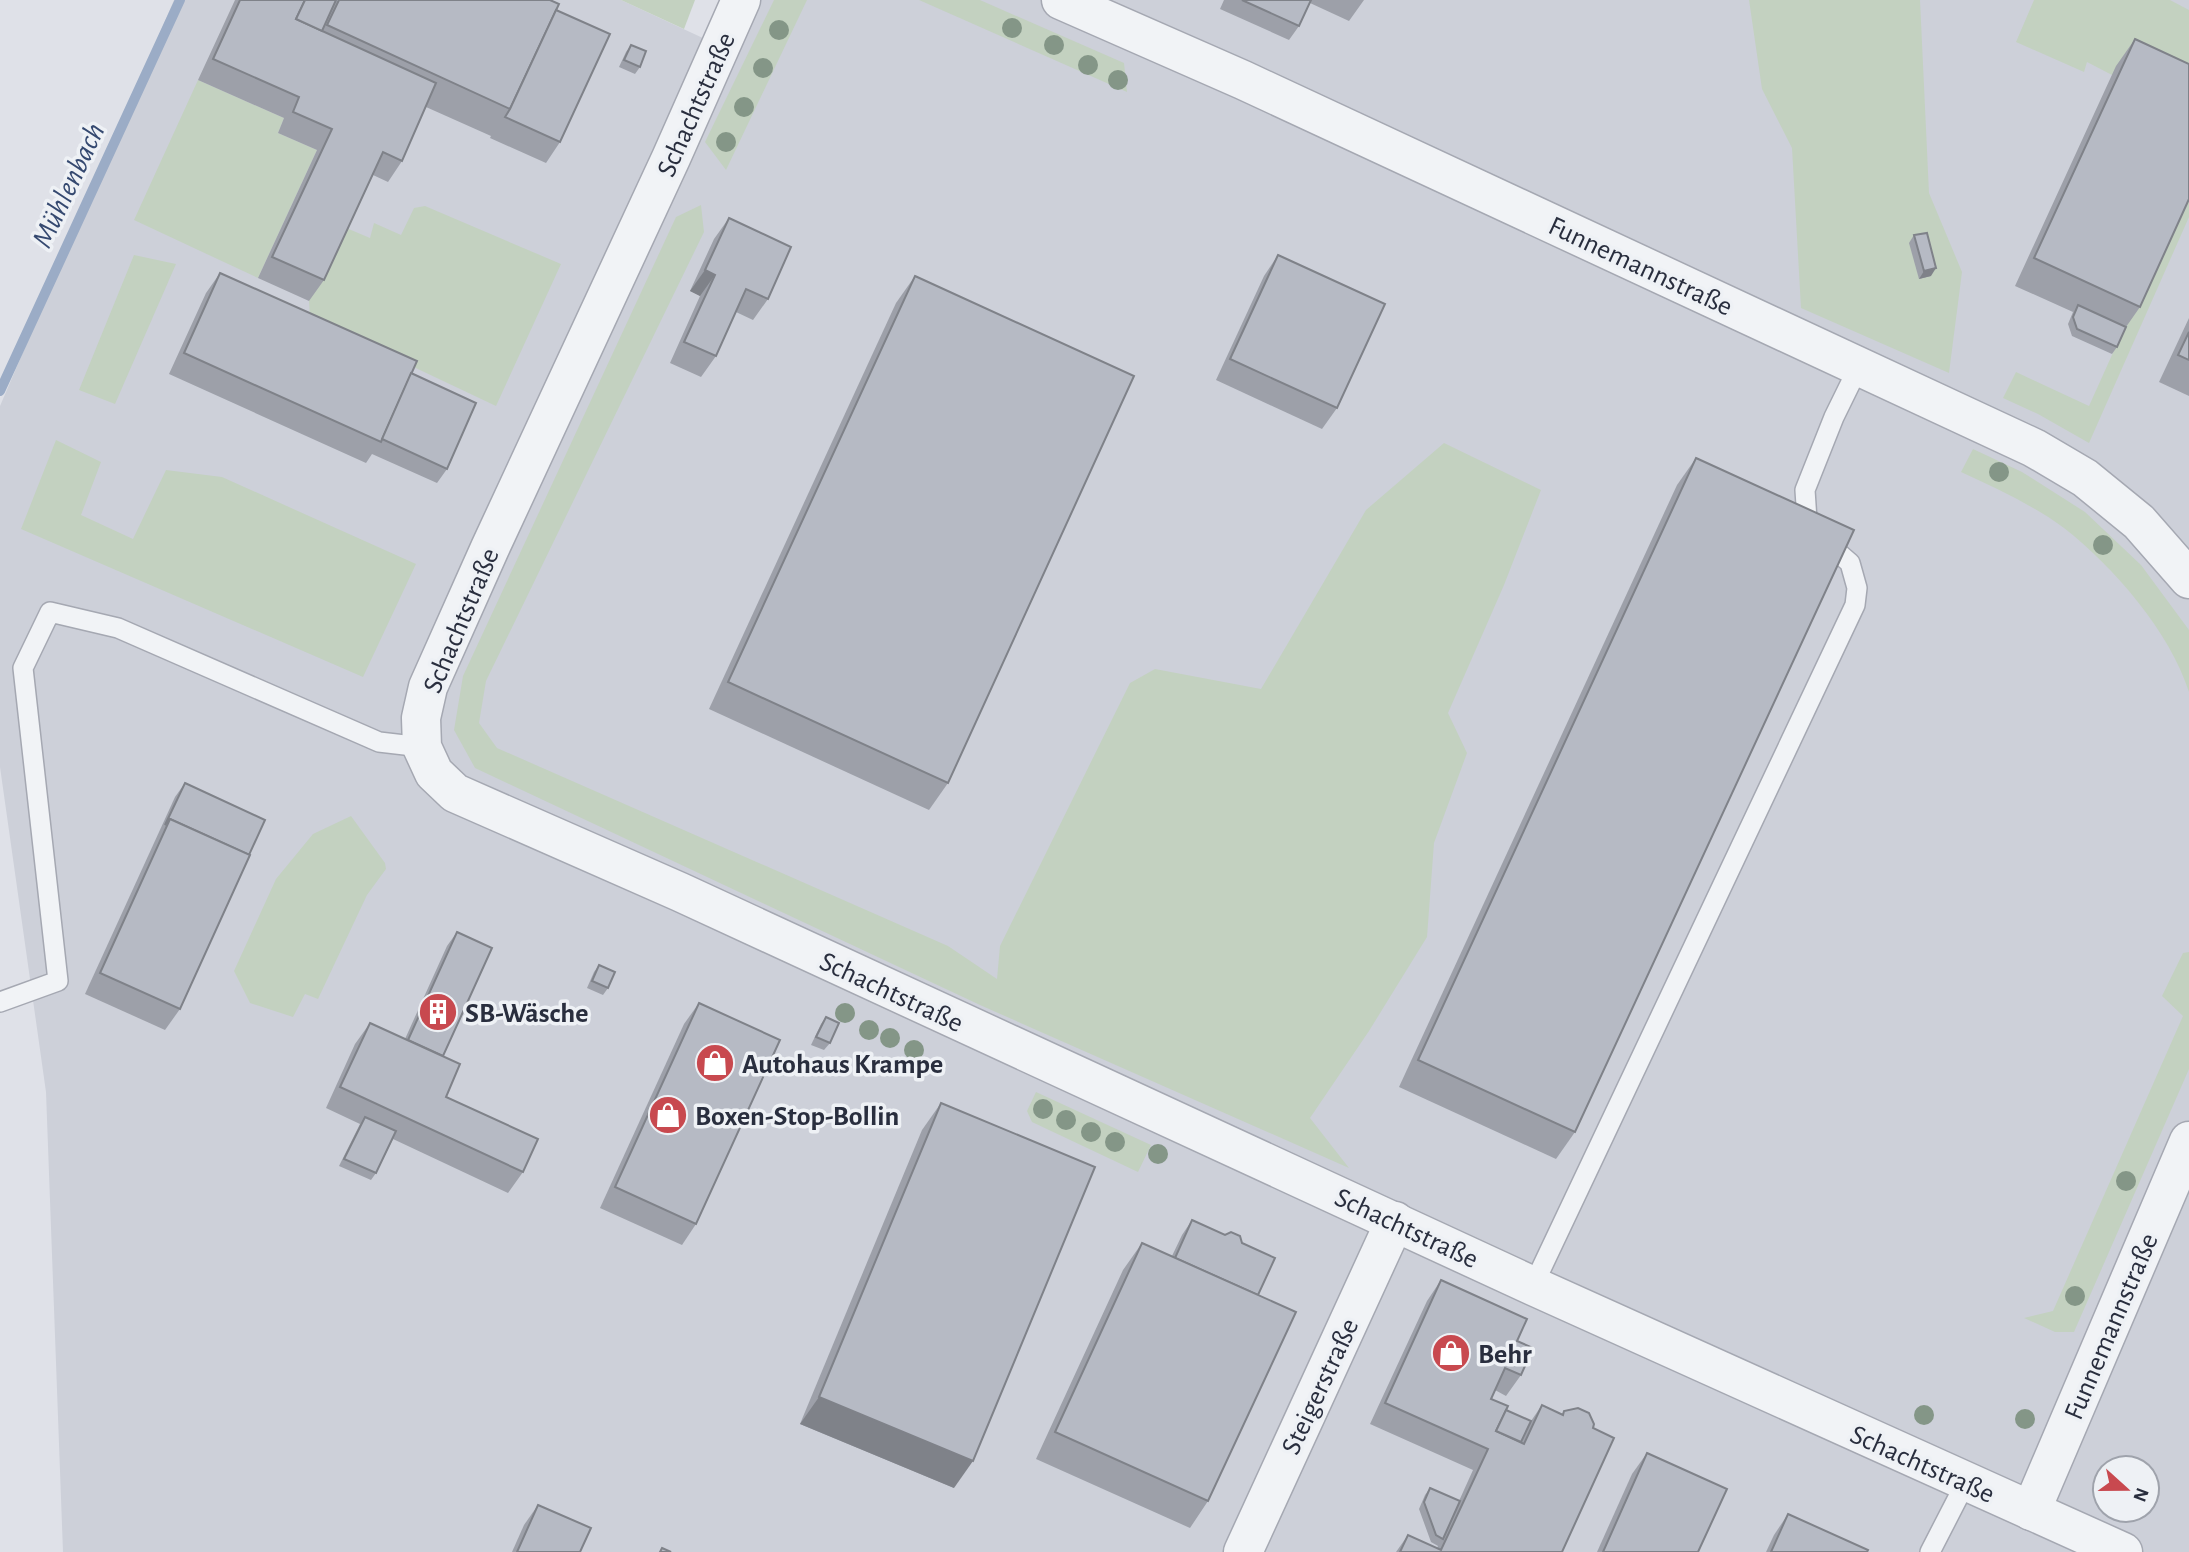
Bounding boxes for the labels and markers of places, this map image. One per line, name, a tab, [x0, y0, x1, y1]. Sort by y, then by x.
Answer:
building icon: SB-Wäsche	[417, 991, 459, 1033]
place label: SB-Wäsche	[465, 1000, 588, 1028]
shop icon: Autohaus Krampe	[694, 1042, 736, 1084]
place label: Autohaus Krampe	[742, 1051, 943, 1079]
shop icon: Boxen-Stop-Bollin	[647, 1094, 689, 1136]
place label: Boxen-Stop-Bollin	[695, 1103, 899, 1131]
shop icon: Behr	[1430, 1332, 1472, 1374]
place label: Behr	[1478, 1341, 1532, 1369]

